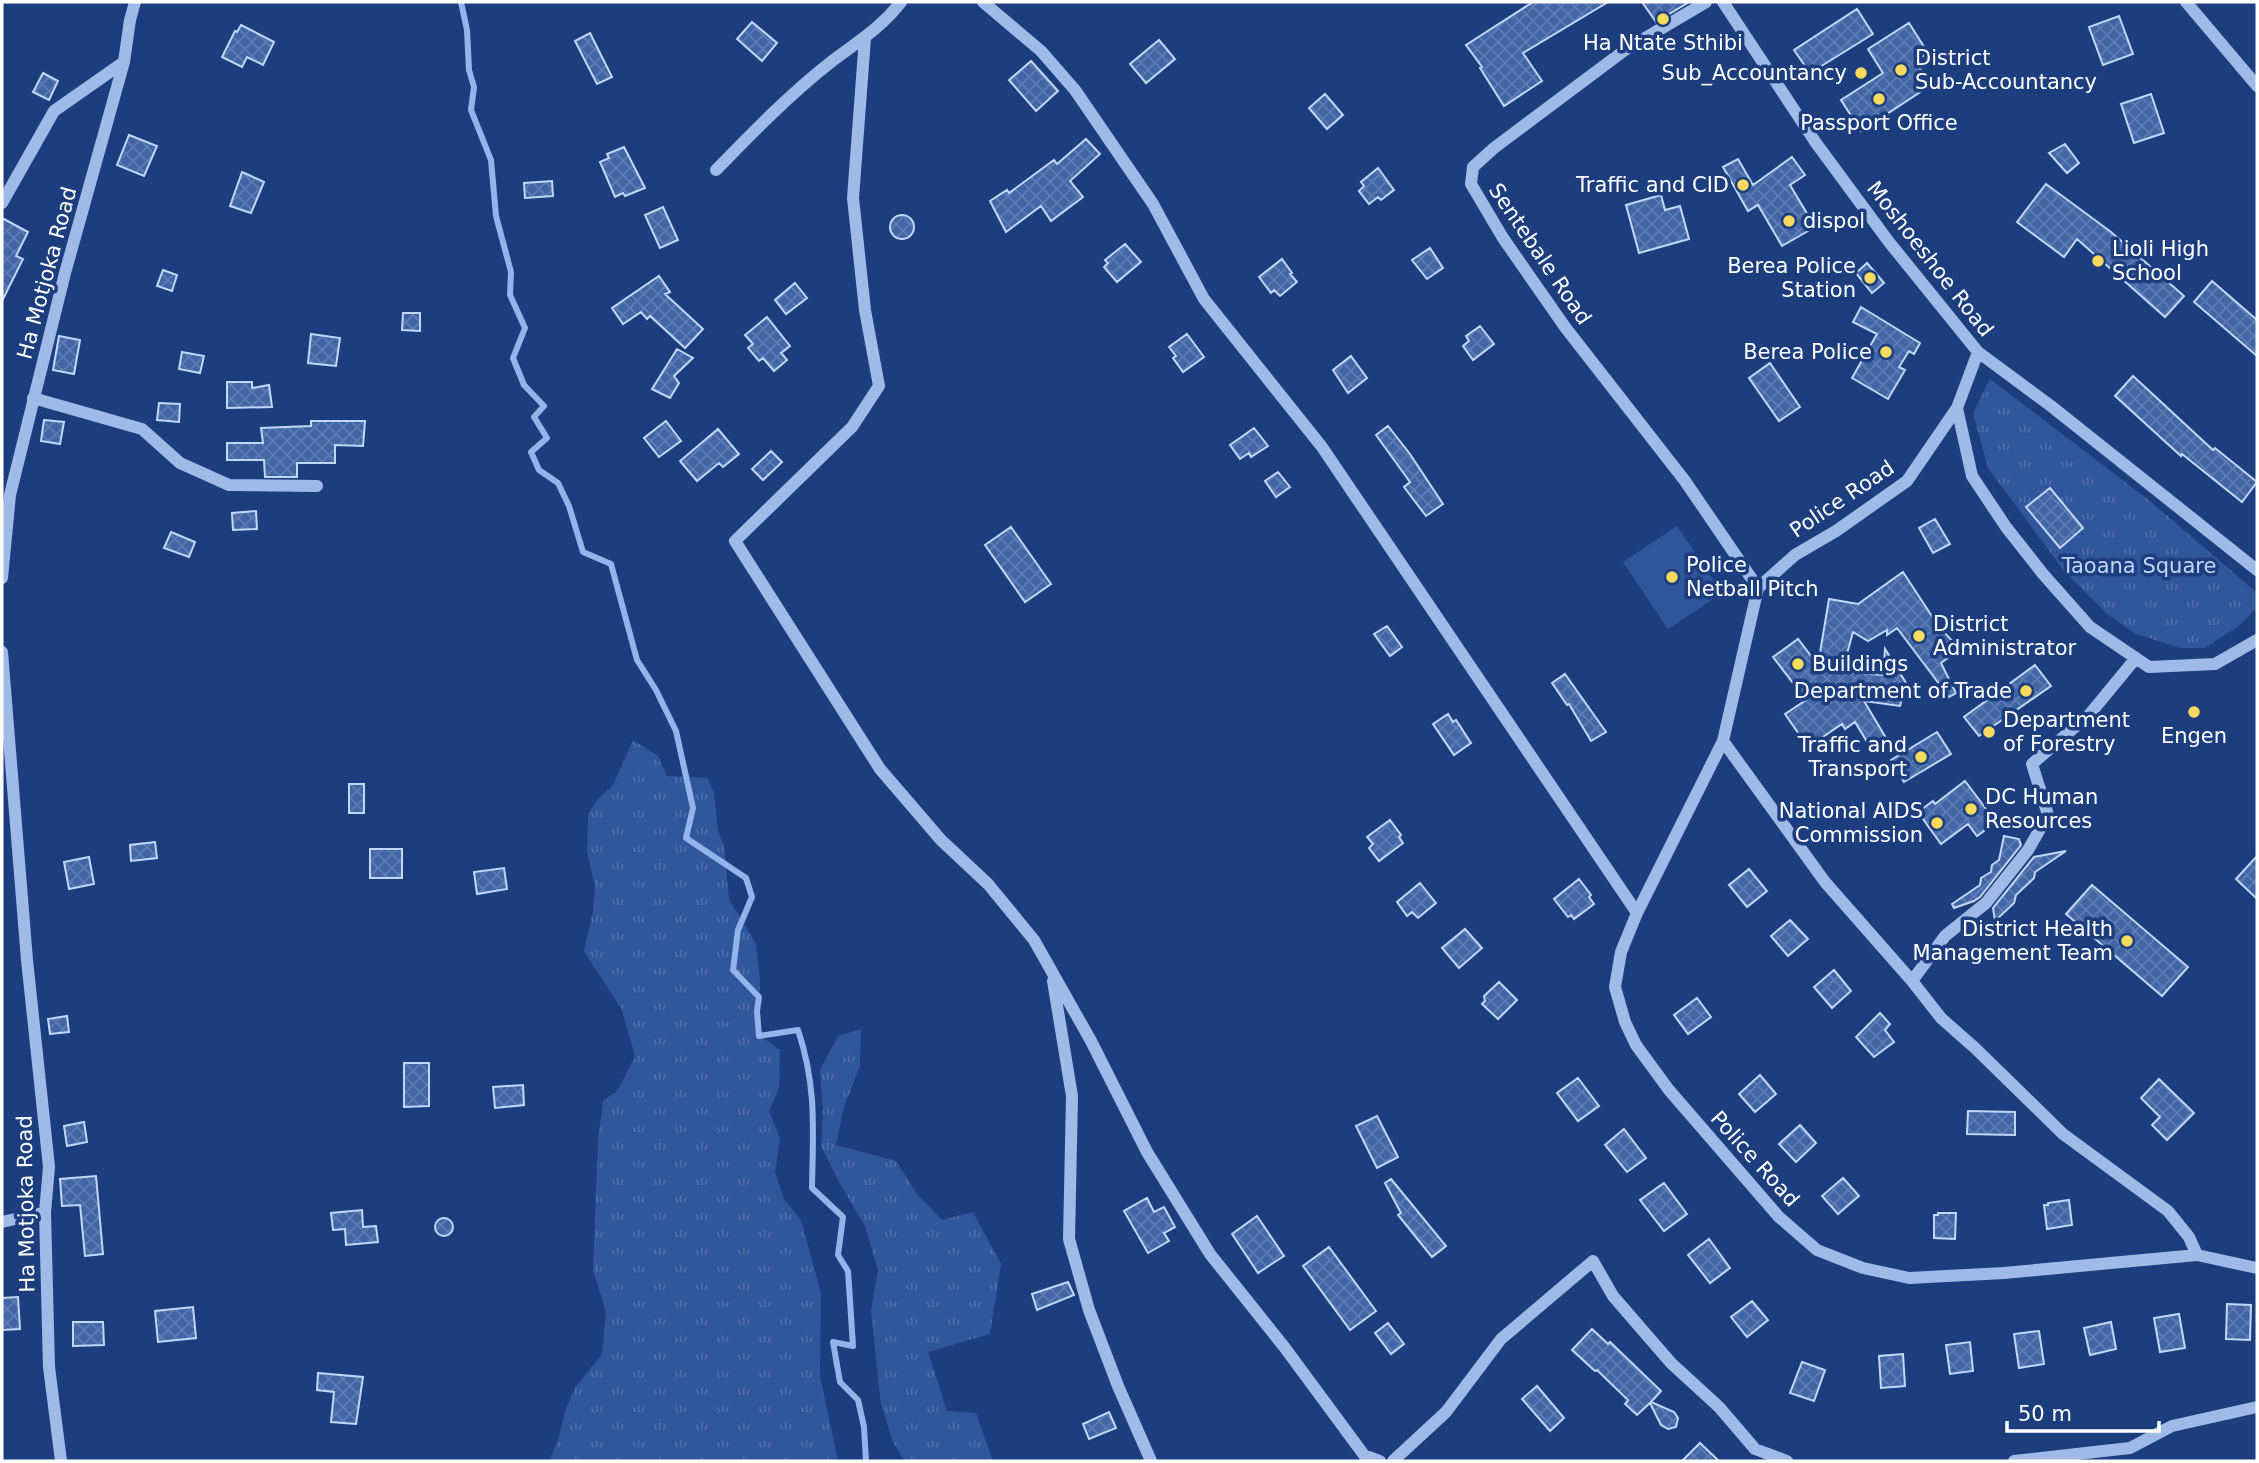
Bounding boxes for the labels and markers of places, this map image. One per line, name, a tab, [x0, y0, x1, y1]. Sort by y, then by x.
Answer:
marker: Ha Ntate Sthibi	[1655, 11, 1671, 27]
place label: Ha Ntate Sthibi	[1583, 31, 1743, 55]
place label: District Sub-Accountancy	[1915, 46, 2097, 94]
place label: Sub_Accountancy	[1662, 61, 1847, 86]
marker: District Sub-Accountancy	[1893, 62, 1909, 78]
marker: Sub_Accountancy	[1853, 65, 1869, 81]
marker: Passport Office	[1871, 91, 1887, 107]
place label: Passport Office	[1800, 111, 1958, 135]
place label: Traffic and CID	[1575, 173, 1729, 197]
marker: Traffic and CID	[1735, 177, 1751, 193]
place label: dispol	[1803, 209, 1865, 233]
marker: dispol	[1781, 213, 1797, 229]
place label: Lioli High School	[2112, 237, 2209, 285]
marker: Lioli High School	[2090, 253, 2106, 269]
place label: Berea Police Station	[1727, 254, 1856, 302]
marker: Berea Police Station	[1862, 270, 1878, 286]
place label: Berea Police	[1743, 340, 1872, 364]
marker: Berea Police	[1878, 344, 1894, 360]
place label: Police Netball Pitch	[1686, 553, 1819, 601]
marker: Police Netball Pitch	[1664, 569, 1680, 585]
place label: District Administrator	[1933, 612, 2077, 660]
marker: District Administrator	[1911, 628, 1927, 644]
place label: Buildings	[1812, 652, 1908, 676]
marker: Buildings	[1790, 656, 1806, 672]
place label: Department of Trade	[1794, 679, 2012, 703]
marker: Department of Trade	[2018, 683, 2034, 699]
marker: Engen	[2186, 704, 2202, 720]
place label: Department of Forestry	[2003, 708, 2130, 756]
marker: Department of Forestry	[1981, 724, 1997, 740]
place label: Engen	[2161, 724, 2227, 748]
place label: Traffic and Transport	[1797, 733, 1907, 781]
marker: Traffic and Transport	[1913, 749, 1929, 765]
place label: DC Human Resources	[1985, 785, 2098, 833]
place label: National AIDS Commission	[1779, 799, 1923, 847]
marker: DC Human Resources	[1963, 801, 1979, 817]
marker: National AIDS Commission	[1929, 815, 1945, 831]
place label: District Health Management Team	[1912, 917, 2113, 965]
marker: District Health Management Team	[2119, 933, 2135, 949]

